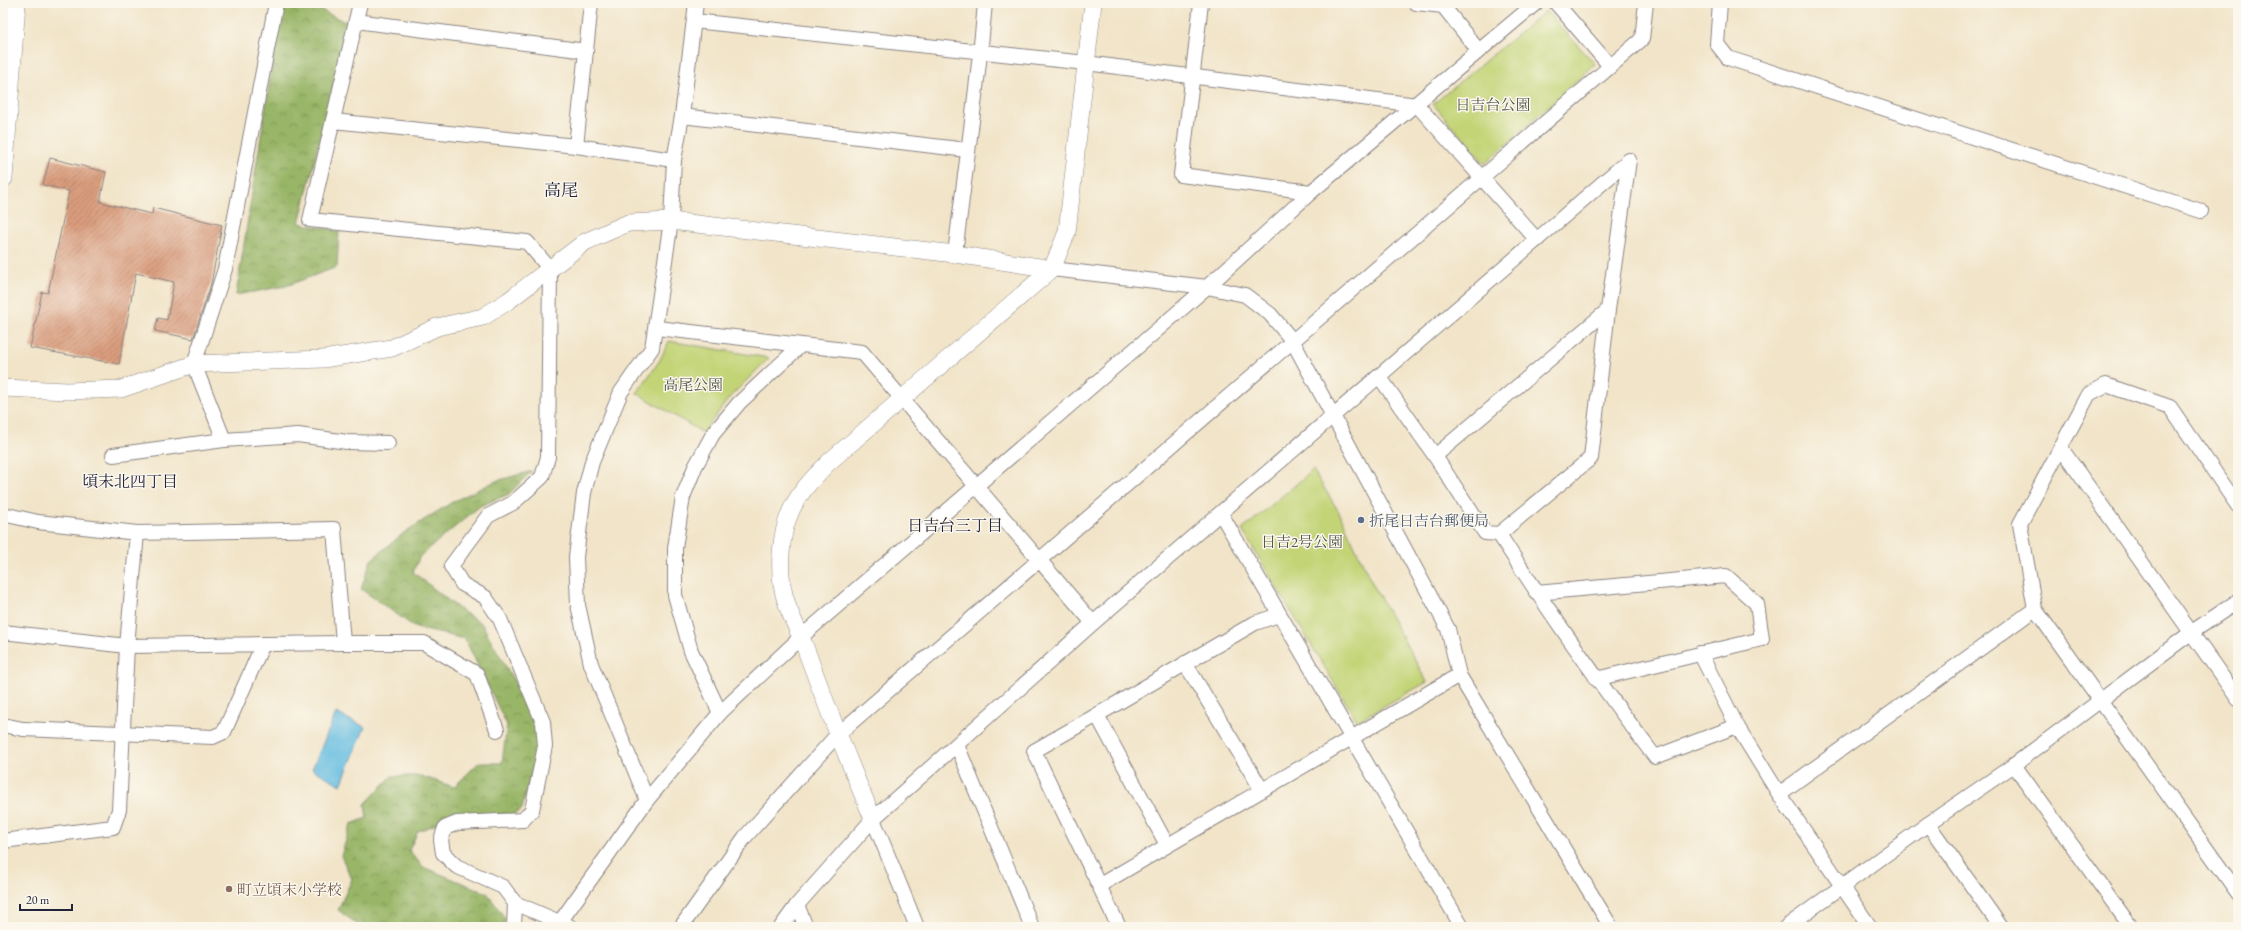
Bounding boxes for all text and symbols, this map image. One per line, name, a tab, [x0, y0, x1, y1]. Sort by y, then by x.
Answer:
park label: 日吉台公園	[1455, 95, 1531, 114]
district label: 高尾	[544, 179, 578, 201]
park label: 高尾公園	[663, 375, 723, 394]
district label: 頃末北四丁目	[82, 471, 178, 492]
place label: 折尾日吉台郵便局	[1369, 511, 1489, 530]
district label: 日吉台三丁目	[907, 515, 1003, 536]
marker: 折尾日吉台郵便局	[1356, 515, 1366, 525]
park label: 日吉2号公園	[1261, 532, 1343, 551]
place label: 町立頃末小学校	[237, 880, 342, 899]
marker: 町立頃末小学校	[224, 884, 234, 894]
scale bar	[20, 886, 72, 912]
text: 20 m	[26, 892, 50, 908]

